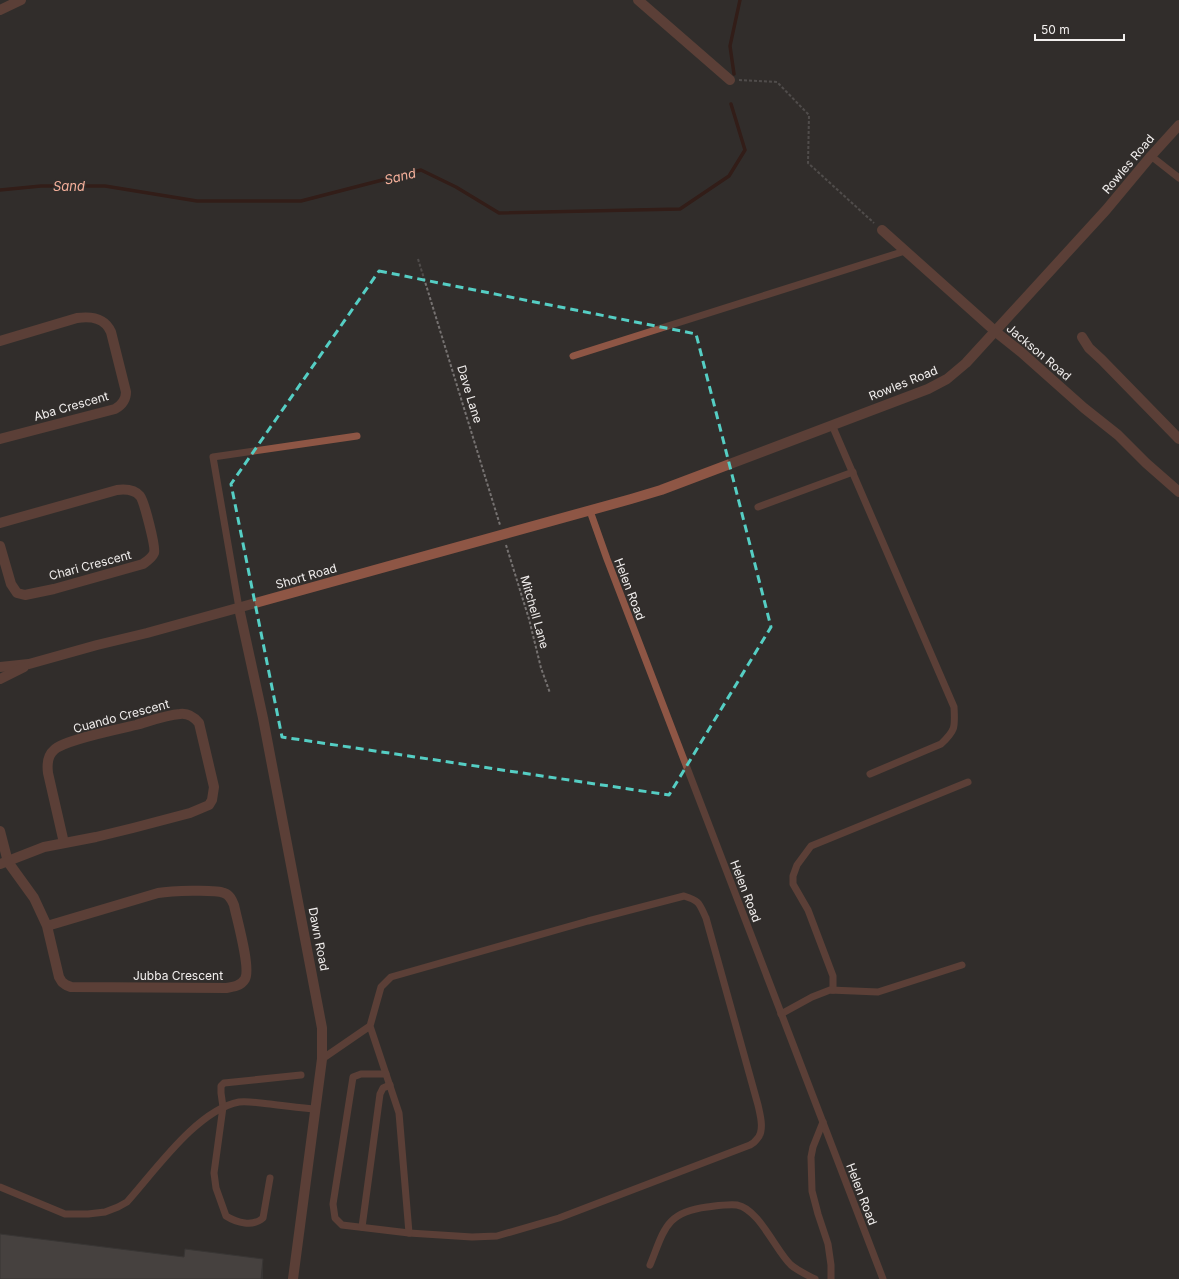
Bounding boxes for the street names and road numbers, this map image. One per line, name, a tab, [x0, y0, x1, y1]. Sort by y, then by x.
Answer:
street label: Rowles Road	[1099, 131, 1157, 197]
street label: Jackson Road	[1004, 321, 1074, 383]
street label: Rowles Road	[866, 362, 940, 404]
street label: Dave Lane	[454, 363, 486, 425]
street label: Aba Crescent	[32, 388, 110, 424]
street label: Chari Crescent	[47, 547, 133, 583]
street label: Helen Road	[611, 556, 649, 622]
street label: Short Road	[274, 560, 338, 592]
street label: Mitchell Lane	[517, 574, 553, 650]
street label: Cuando Crescent	[71, 696, 171, 736]
street label: Helen Road	[727, 858, 765, 924]
street label: Dawn Road	[305, 906, 333, 972]
street label: Jubba Crescent	[133, 968, 223, 983]
street label: Helen Road	[843, 1161, 881, 1227]

